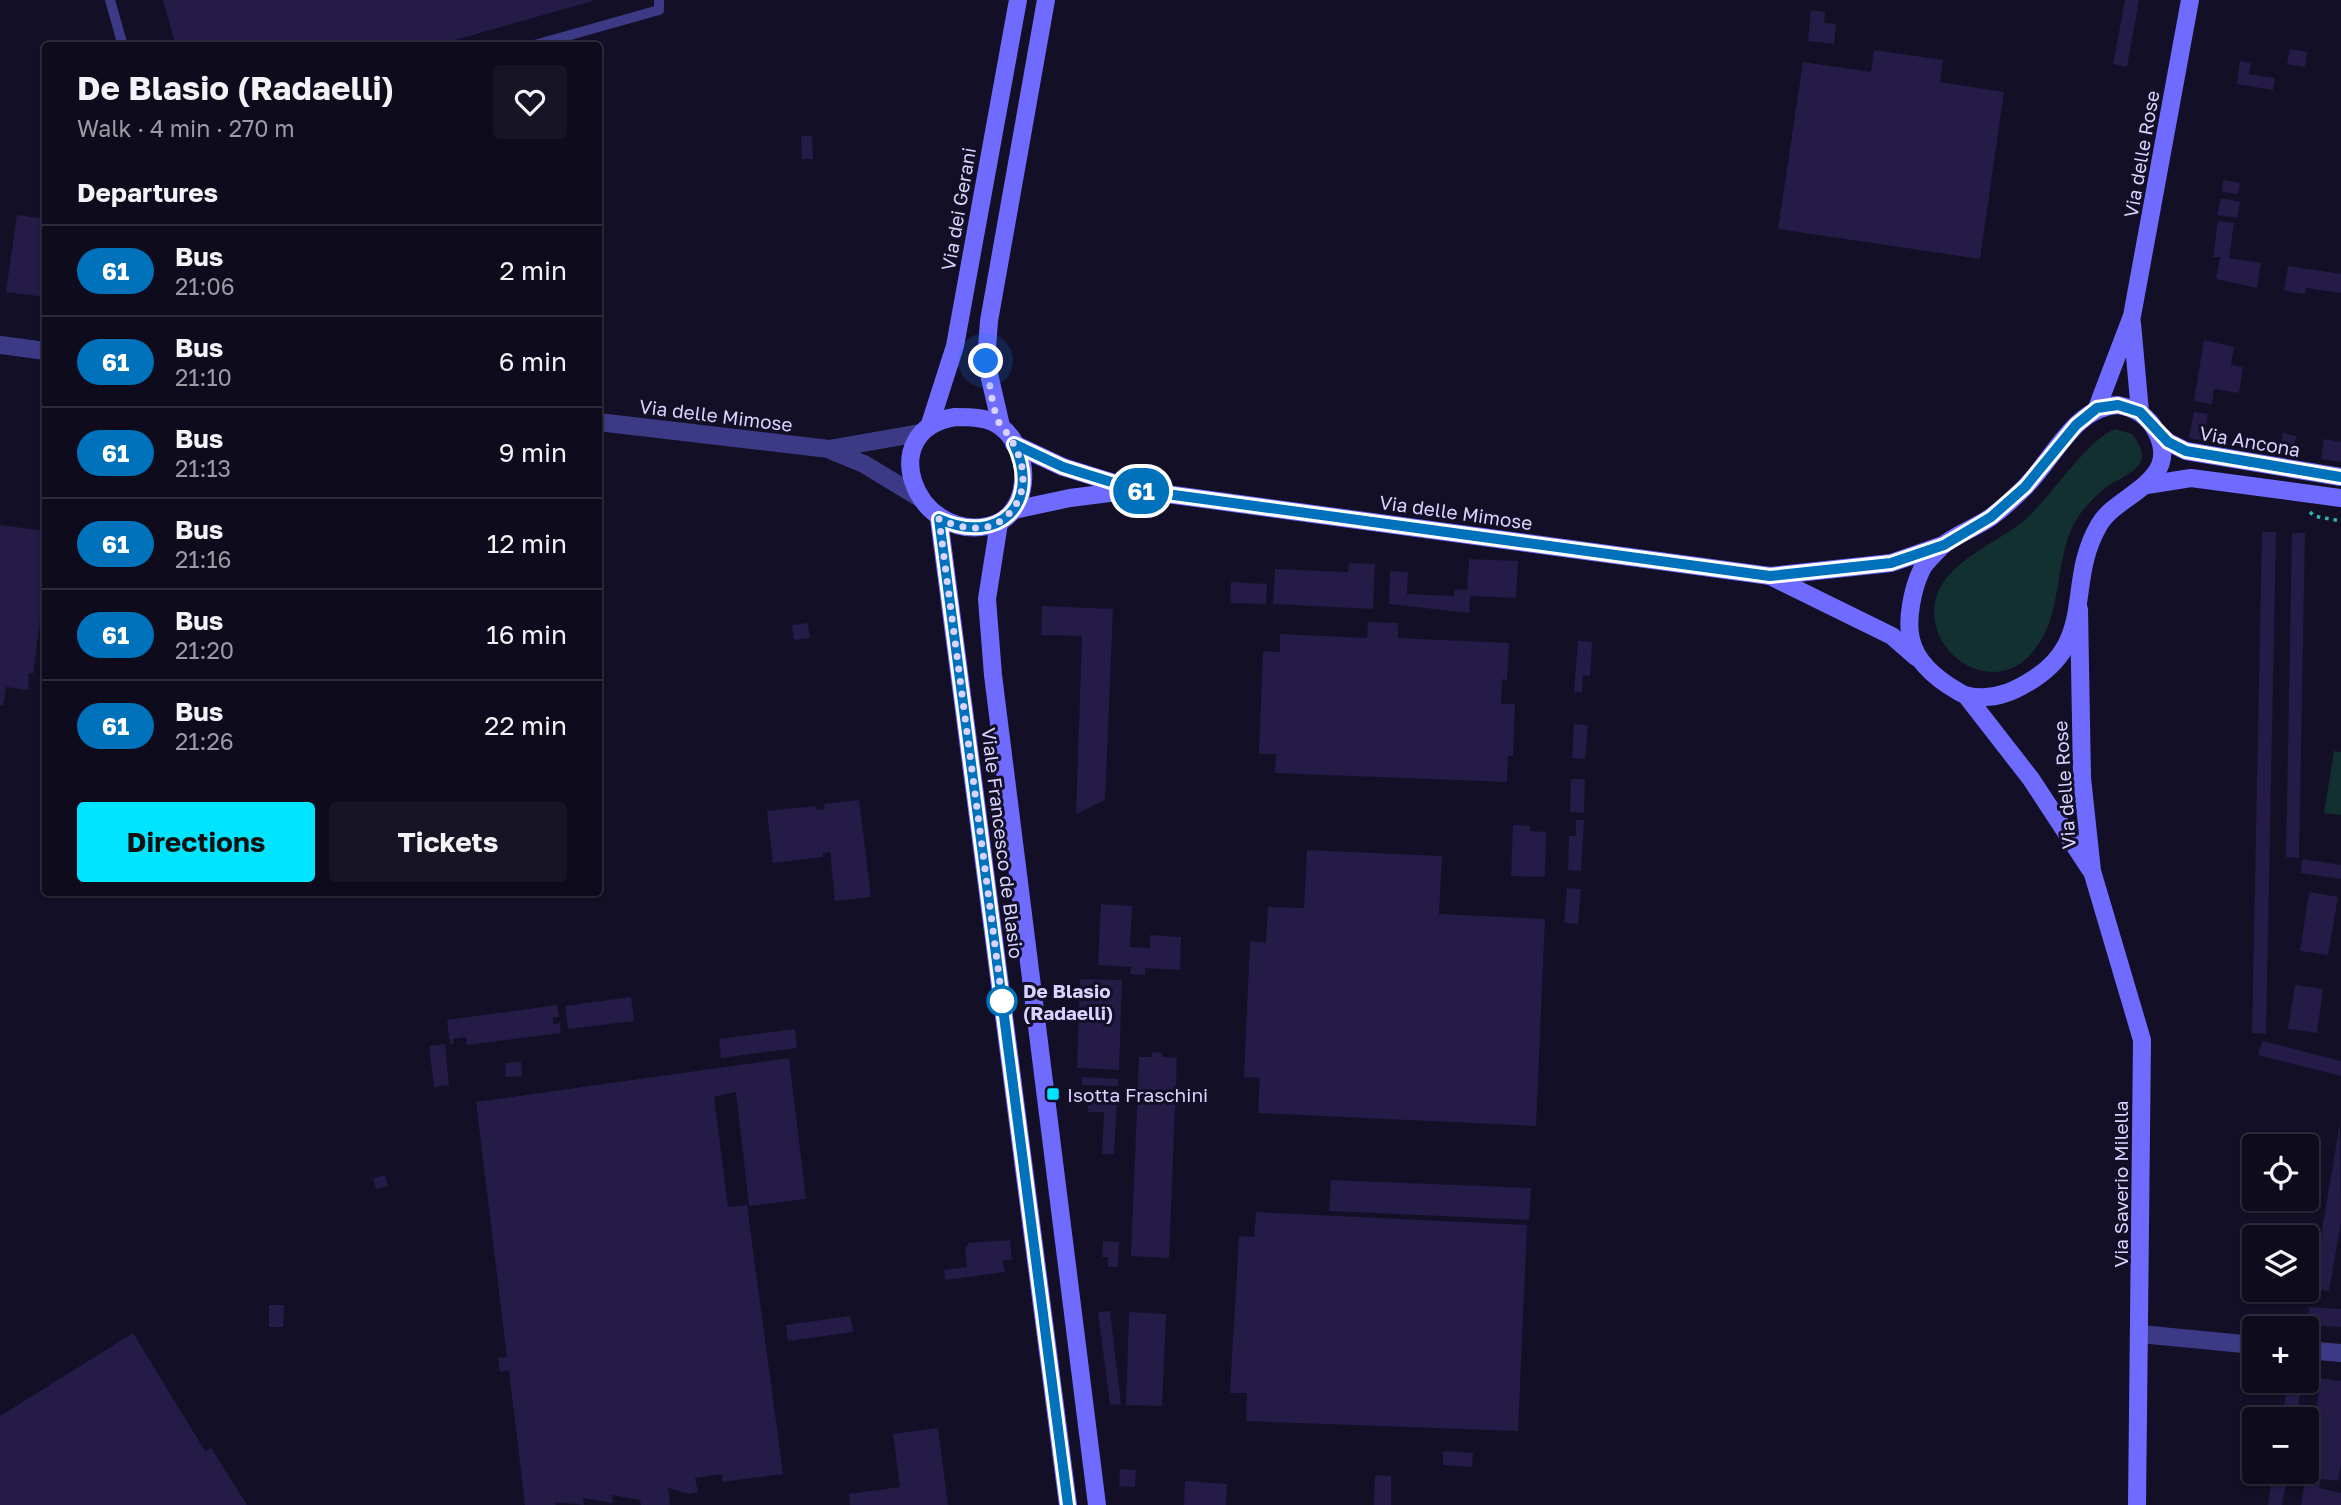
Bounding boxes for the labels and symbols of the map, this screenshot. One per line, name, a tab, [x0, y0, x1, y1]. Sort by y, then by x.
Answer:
street label: Via delle Rose	[2118, 88, 2164, 220]
street label: Via dei Gerani	[936, 145, 980, 273]
your location	[968, 343, 1003, 378]
street label: Via delle Mimose	[638, 394, 794, 436]
street label: Via Ancona	[2198, 421, 2302, 461]
line badge: 61	[1110, 468, 1172, 514]
street label: Via delle Mimose	[1378, 490, 1534, 534]
street label: Via delle Rose	[2048, 720, 2080, 850]
street label: Viale Francesco de Blasio	[977, 726, 1029, 960]
place label: De Blasio (Radaelli)	[1023, 979, 1113, 1024]
marker: De Blasio (Radaelli)	[987, 986, 1017, 1016]
place label: Isotta Fraschini	[1067, 1083, 1208, 1106]
marker: Isotta Fraschini	[1045, 1086, 1061, 1102]
street label: Via Saverio Milella	[2109, 1101, 2132, 1268]

